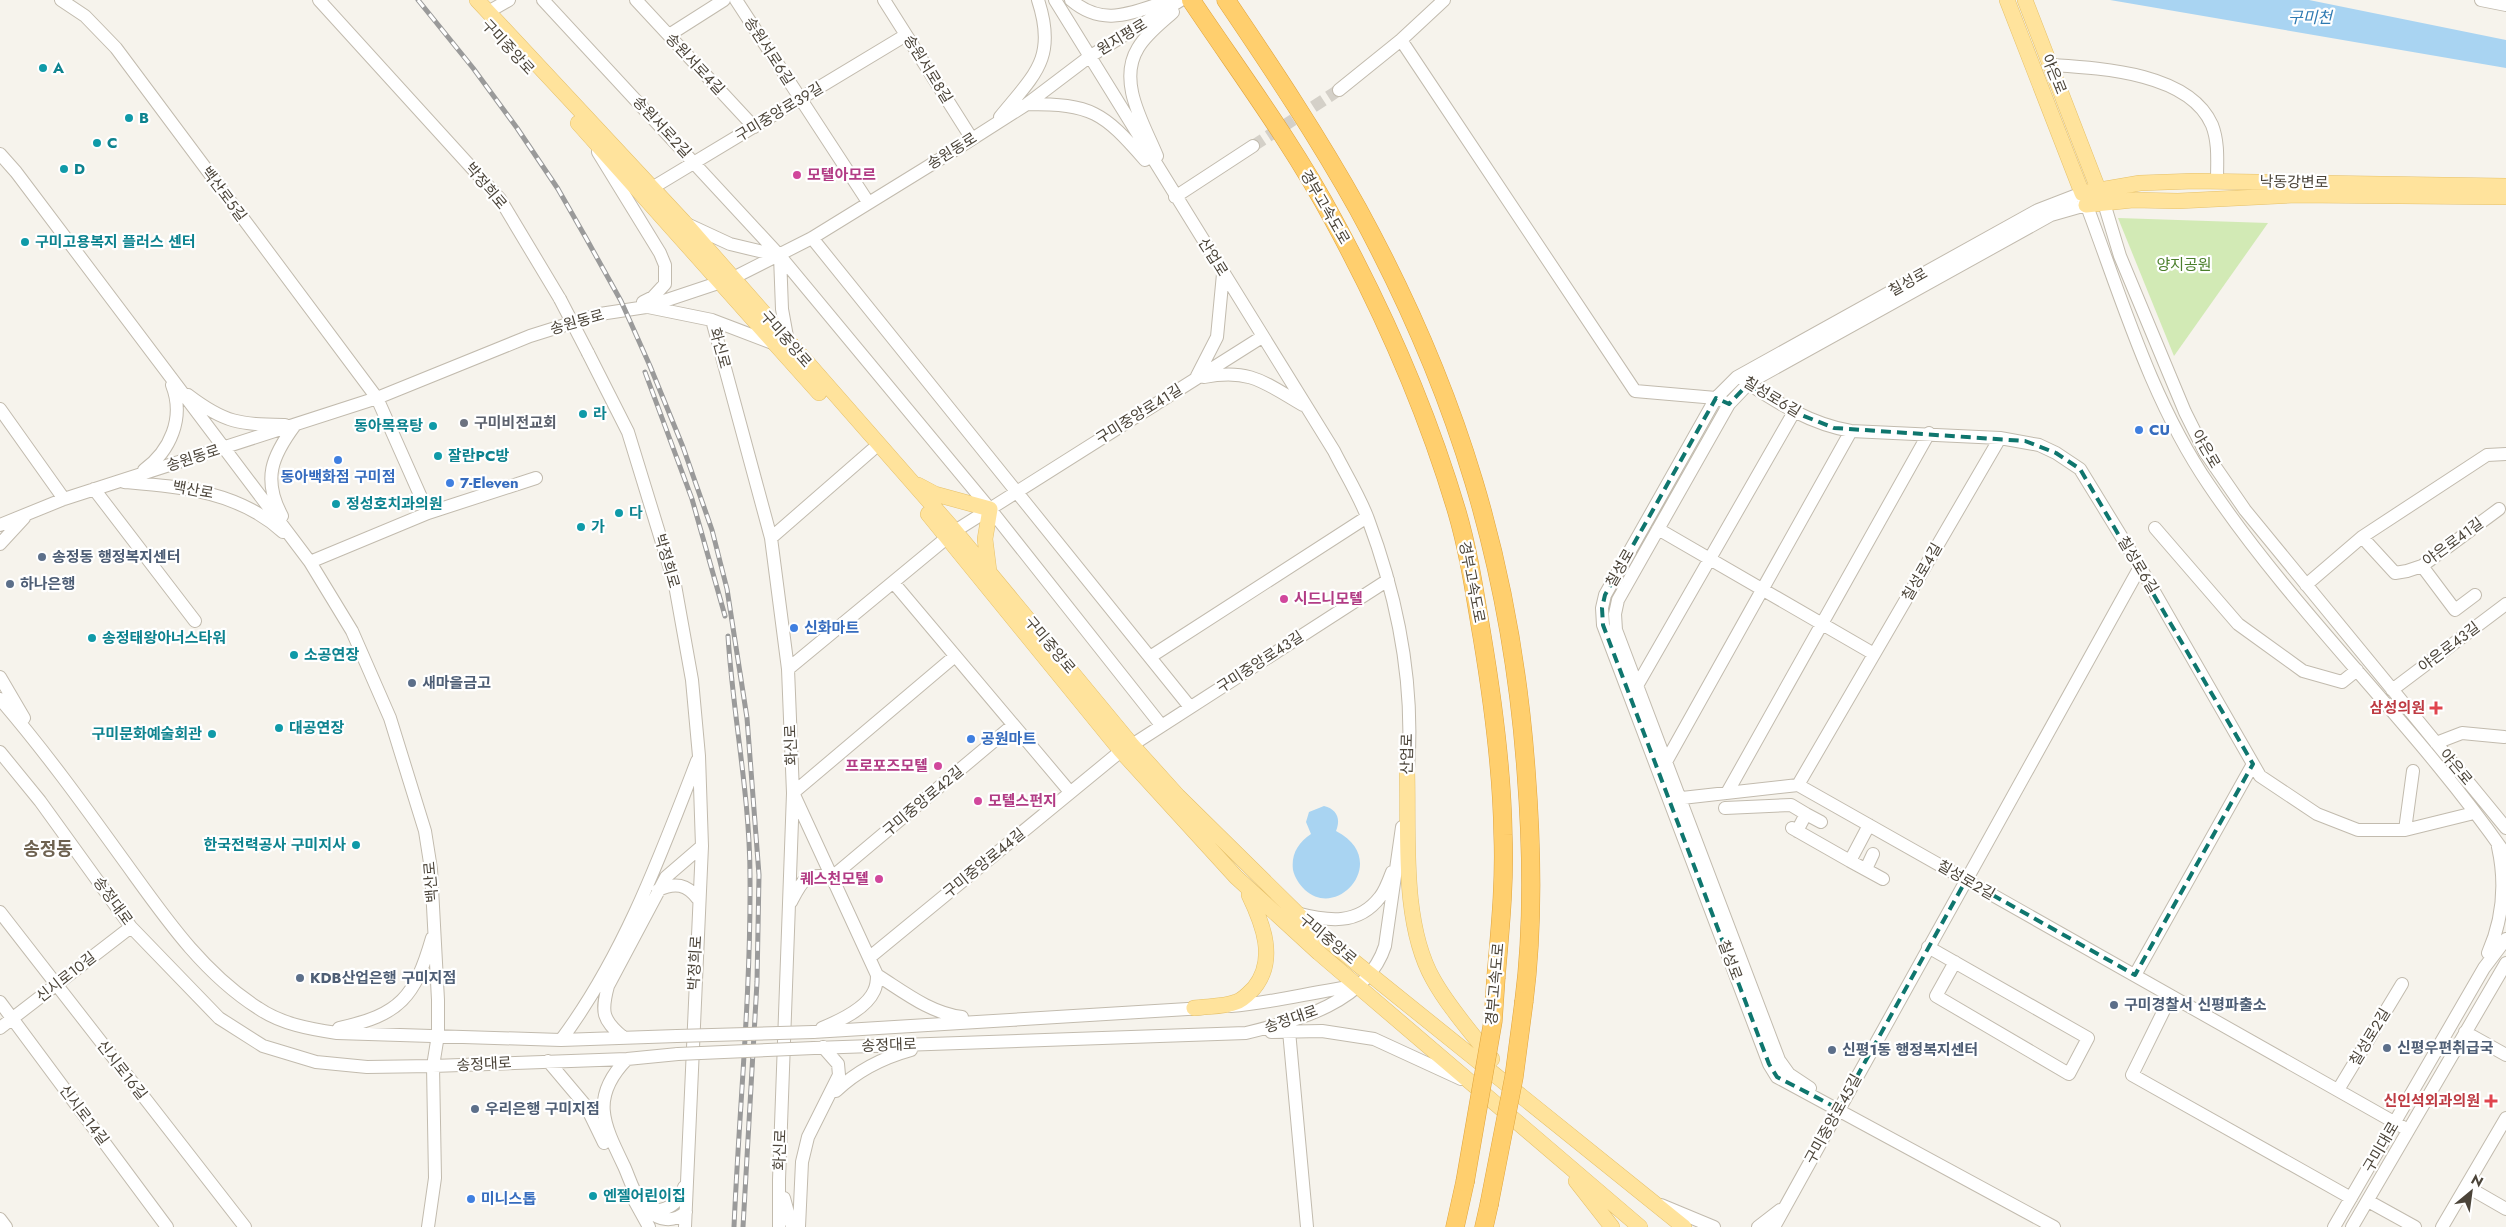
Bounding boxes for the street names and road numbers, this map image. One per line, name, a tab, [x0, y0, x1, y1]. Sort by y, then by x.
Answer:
street label: 송원서로6길	[739, 12, 799, 90]
street label: 원지평로	[1093, 13, 1151, 61]
street label: 구미중앙로	[476, 14, 540, 80]
street label: 송원서로4길	[660, 28, 730, 100]
street label: 송원서로8길	[898, 30, 958, 108]
street label: 야은로	[2036, 51, 2072, 97]
street label: 구미중앙로39길	[731, 77, 827, 147]
street label: 송원서로2길	[628, 91, 696, 163]
street label: 송원동로	[923, 127, 981, 175]
street label: 박정희로	[460, 158, 512, 214]
street label: 백산로5길	[196, 162, 252, 226]
street label: 경부고속도로	[1295, 166, 1355, 248]
street label: 낙동강변로	[2259, 170, 2329, 194]
street label: 산업로	[1193, 234, 1233, 280]
street label: 칠성로	[1885, 262, 1931, 302]
street label: 송원동로	[547, 304, 607, 340]
street label: 구미중앙로	[755, 306, 817, 372]
street label: 화신로	[704, 325, 736, 371]
street label: 칠성로6길	[1739, 371, 1805, 423]
street label: 구미중앙로41길	[1091, 379, 1187, 449]
street label: 야은로	[2186, 426, 2226, 472]
street label: 송원동로	[163, 439, 223, 477]
street label: 백산로	[171, 476, 215, 504]
street label: 야은로41길	[2418, 512, 2488, 572]
street label: 박정희로	[649, 531, 685, 591]
street label: 칠성로6길	[2112, 532, 2164, 598]
street label: 경부고속도로	[1453, 539, 1491, 625]
street label: 칠성로4길	[1896, 539, 1948, 605]
street label: 칠성로	[1600, 545, 1640, 591]
street label: 구미중앙로	[1019, 611, 1081, 679]
street label: 야은로43길	[2414, 617, 2484, 677]
street label: 구미중앙로43길	[1212, 626, 1308, 698]
street label: 화신로	[779, 724, 803, 766]
street label: 산업로	[1396, 733, 1418, 775]
street label: 야은로	[2434, 744, 2478, 790]
street label: 구미중앙로42길	[878, 760, 968, 842]
street label: 구미중앙로44길	[938, 823, 1030, 903]
street label: 칠성로2길	[1933, 855, 1999, 905]
street label: 백산로	[418, 860, 444, 904]
street label: 송정대로	[88, 872, 138, 930]
street label: 구미중앙로	[1294, 908, 1362, 970]
street label: 박정희로	[683, 935, 707, 991]
street label: 칠성로	[1712, 937, 1748, 983]
street label: 경부고속도로	[1480, 942, 1510, 1026]
street label: 신시로10길	[31, 946, 101, 1008]
street label: 송정대로	[1261, 1000, 1321, 1038]
street label: 칠성로2길	[2344, 1004, 2396, 1070]
street label: 송정대로	[861, 1033, 917, 1057]
street label: 신시로16길	[92, 1035, 152, 1105]
street label: 송정대로	[456, 1052, 512, 1076]
street label: 구미중앙로45길	[1799, 1070, 1867, 1168]
street label: 신시로14길	[54, 1080, 114, 1150]
street label: 구미대로	[2358, 1118, 2404, 1176]
street label: 화신로	[768, 1129, 792, 1171]

